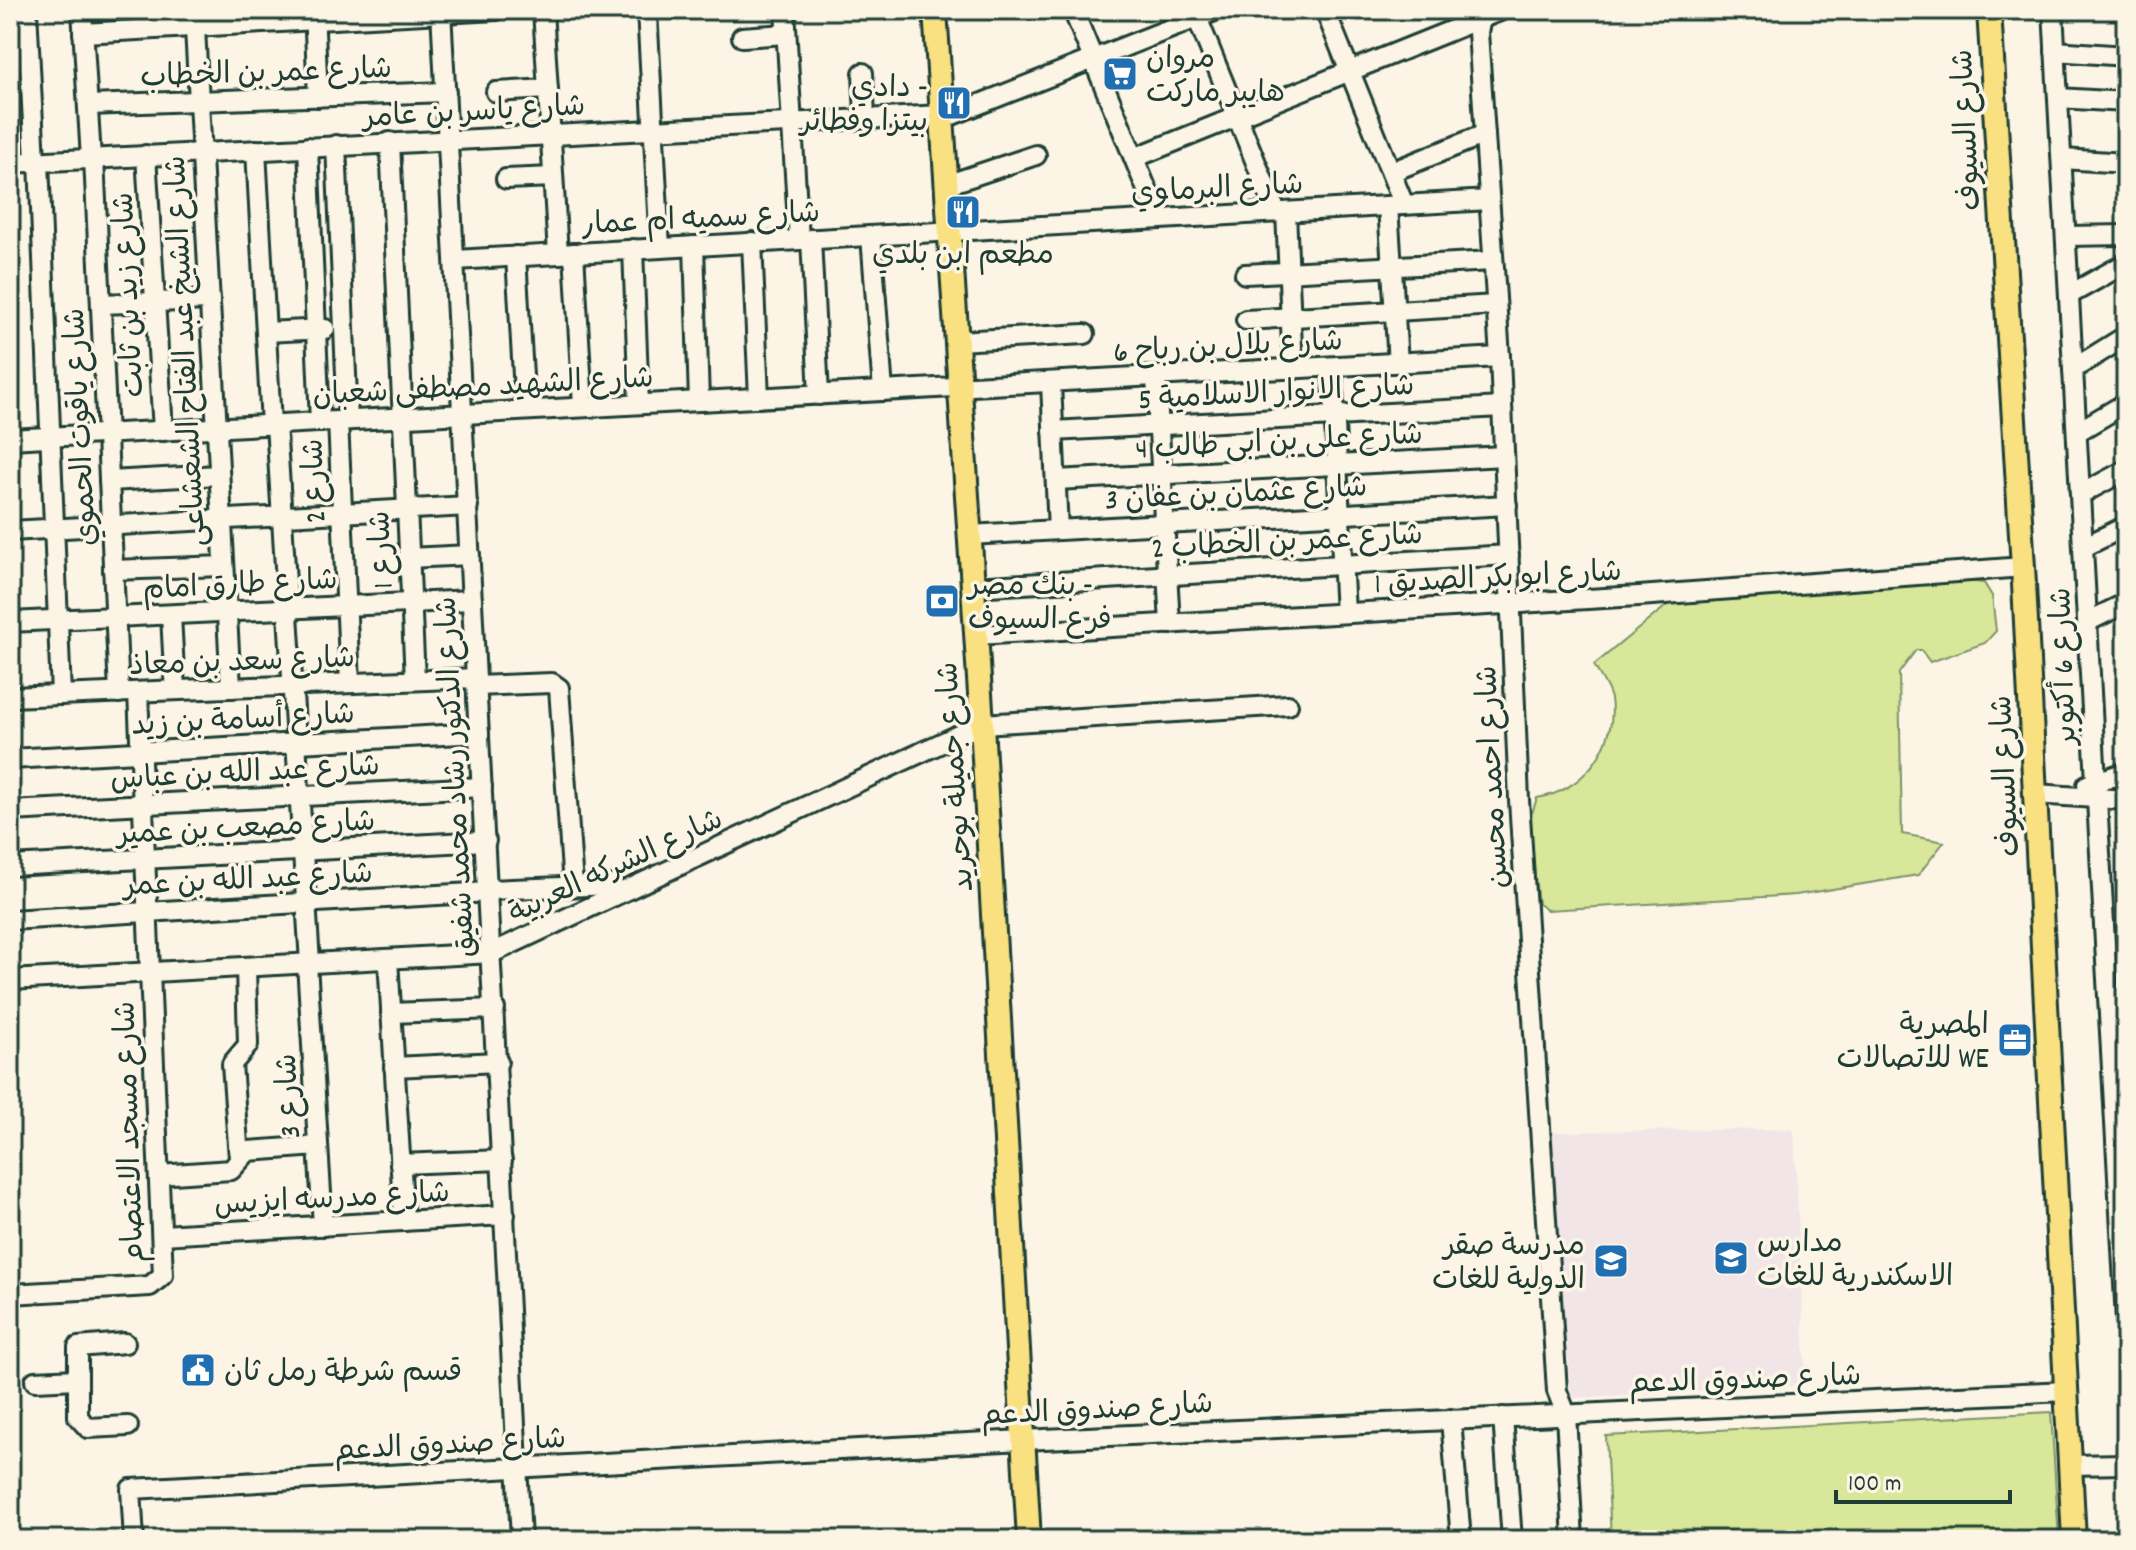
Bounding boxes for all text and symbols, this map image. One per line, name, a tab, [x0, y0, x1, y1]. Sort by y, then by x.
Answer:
place label: مروان هايبر ماركت	[1146, 40, 1285, 117]
street label: شارع السيوف	[1944, 48, 1995, 212]
street label: شارع عمر بن الخطاب	[140, 50, 393, 101]
supermarket icon: مروان هايبر ماركت	[1101, 55, 1139, 93]
place label: دادي - بيتزا وفطائر	[797, 69, 928, 146]
restaurant icon: دادي - بيتزا وفطائر	[935, 84, 973, 122]
street label: شارع ياسر بن عامر	[359, 87, 587, 142]
street label: شارع الشيخ عبد الفتاح الشعشاعى	[157, 154, 220, 547]
street label: شارع البرماوي	[1130, 166, 1304, 217]
street label: شارع زيد بن ثابت	[105, 191, 158, 398]
restaurant icon: مطعم ابن بلدي	[944, 193, 982, 231]
street label: شارع سميه ام عمار	[580, 194, 821, 249]
place label: مطعم ابن بلدي	[872, 236, 1054, 279]
street label: شارع ياقوت الحموي	[56, 307, 111, 547]
street label: شارع بلال بن رباح 6	[1112, 322, 1344, 377]
street label: شارع الشهيد مصطفى شعبان	[312, 359, 655, 420]
street label: شارع الانوار الاسلامية 5	[1137, 367, 1415, 424]
street label: شارع على بن ابى طالب 4	[1134, 415, 1424, 473]
street label: شارع 2	[295, 438, 340, 524]
street label: شارع عثمان بن عفان 3	[1104, 468, 1369, 525]
street label: شارع 1	[361, 510, 408, 590]
street label: شارع عمر بن الخطاب 2	[1150, 516, 1424, 573]
street label: شارع ابو بكر الصديق 1	[1373, 553, 1623, 608]
street label: شارع طارق امام	[142, 561, 339, 614]
place label: بنك مصر - فرع السيوف	[965, 567, 1112, 644]
bank icon: بنك مصر - فرع السيوف	[923, 582, 961, 620]
street label: شارع 6 أكتوبر	[2042, 587, 2091, 748]
street label: شارع الدكتور رشاد محمد شفيق	[428, 595, 489, 958]
street label: شارع سعد بن معاذ	[129, 639, 356, 690]
street label: شارع جميلة بوحريد	[929, 660, 988, 893]
street label: شارع احمد محسن	[1468, 664, 1523, 889]
street label: شارع السيوف	[1983, 694, 2034, 858]
street label: شارع أسامة بن زيد	[130, 695, 356, 750]
street label: شارع عبد الله بن عباس	[109, 747, 381, 804]
street label: شارع الشركه العربية	[503, 801, 731, 938]
street label: شارع مصعب بن عمير	[113, 802, 377, 859]
street label: شارع عبد الله بن عمر	[119, 854, 374, 911]
street label: شارع مسجد الاعتصام	[106, 1000, 159, 1263]
place label: المصرية للاتصالات WE	[1836, 1006, 1989, 1083]
office icon: المصرية للاتصالات WE	[1996, 1021, 2034, 1059]
street label: شارع 3	[268, 1052, 315, 1139]
street label: شارع مدرسه ايزيس	[213, 1174, 451, 1229]
place label: مدارس الاسكندرية للغات	[1757, 1224, 1953, 1301]
place label: مدرسة صقر الدولية للغات	[1432, 1227, 1585, 1304]
school or university icon: مدارس الاسكندرية للغات	[1712, 1239, 1750, 1277]
school or university icon: مدرسة صقر الدولية للغات	[1592, 1242, 1630, 1280]
public building icon: قسم شرطة رمل ثان	[179, 1351, 217, 1389]
place label: قسم شرطة رمل ثان	[224, 1353, 462, 1396]
street label: شارع صندوق الدعم	[1628, 1357, 1862, 1408]
street label: شارع صندوق الدعم	[980, 1385, 1214, 1440]
street label: شارع صندوق الدعم	[333, 1420, 567, 1475]
scale bar	[1836, 1454, 2010, 1504]
text: 100 m	[1848, 1468, 1901, 1502]

